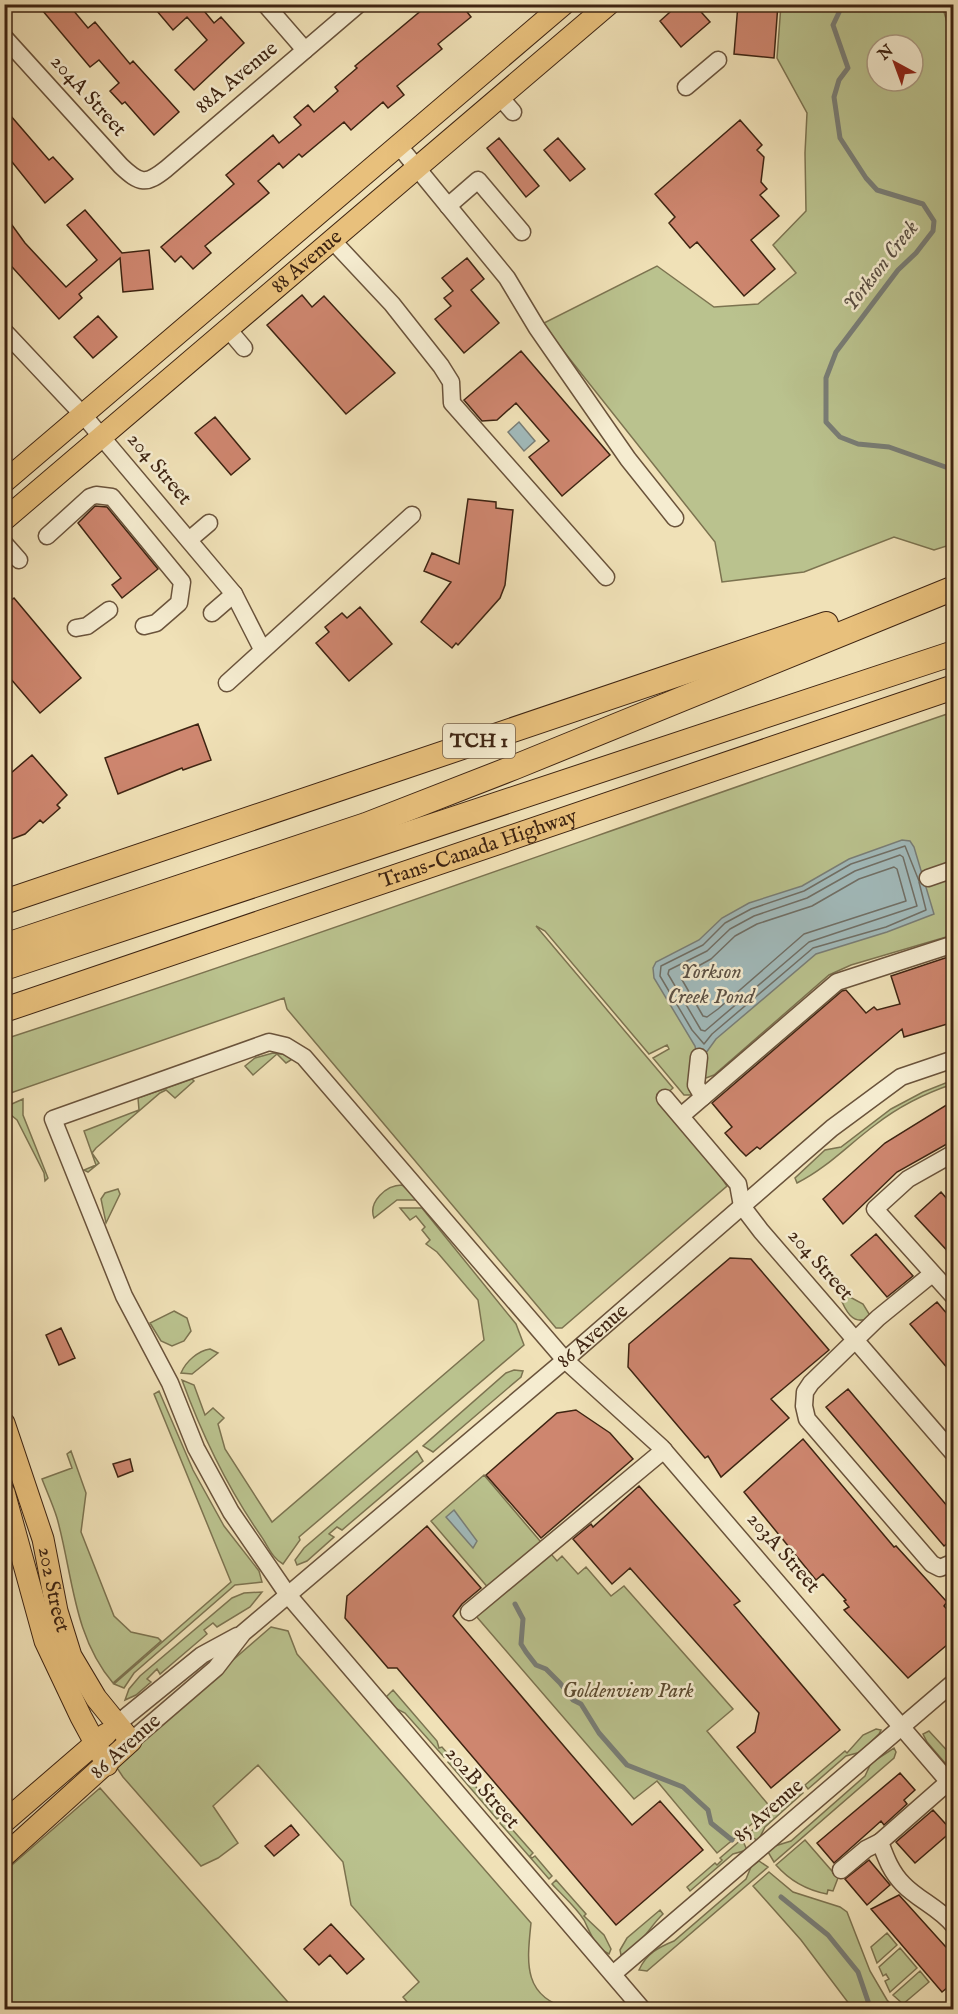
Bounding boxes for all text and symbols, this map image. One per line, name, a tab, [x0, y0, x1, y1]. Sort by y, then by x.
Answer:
north arrow	[865, 33, 925, 93]
street label: 88A Avenue	[190, 35, 284, 120]
text: N	[874, 41, 898, 66]
street label: 204A Street	[44, 49, 132, 143]
water label: Yorkson Creek	[837, 215, 925, 317]
street label: 88 Avenue	[266, 224, 348, 300]
street label: 204 Street	[121, 427, 197, 511]
road number: TCH 1	[443, 724, 515, 758]
street label: Trans-Canada Highway	[376, 802, 581, 895]
water label: Yorkson Creek Pond	[667, 958, 756, 1011]
street label: 204 Street	[781, 1223, 859, 1307]
street label: 86 Avenue	[551, 1297, 634, 1374]
street label: 203A Street	[740, 1507, 826, 1599]
street label: 202 Street	[31, 1544, 76, 1636]
park label: Goldenview Park	[562, 1678, 694, 1705]
street label: 86 Avenue	[85, 1708, 167, 1786]
street label: 202B Street	[439, 1741, 525, 1835]
street label: 85 Avenue	[728, 1773, 810, 1849]

